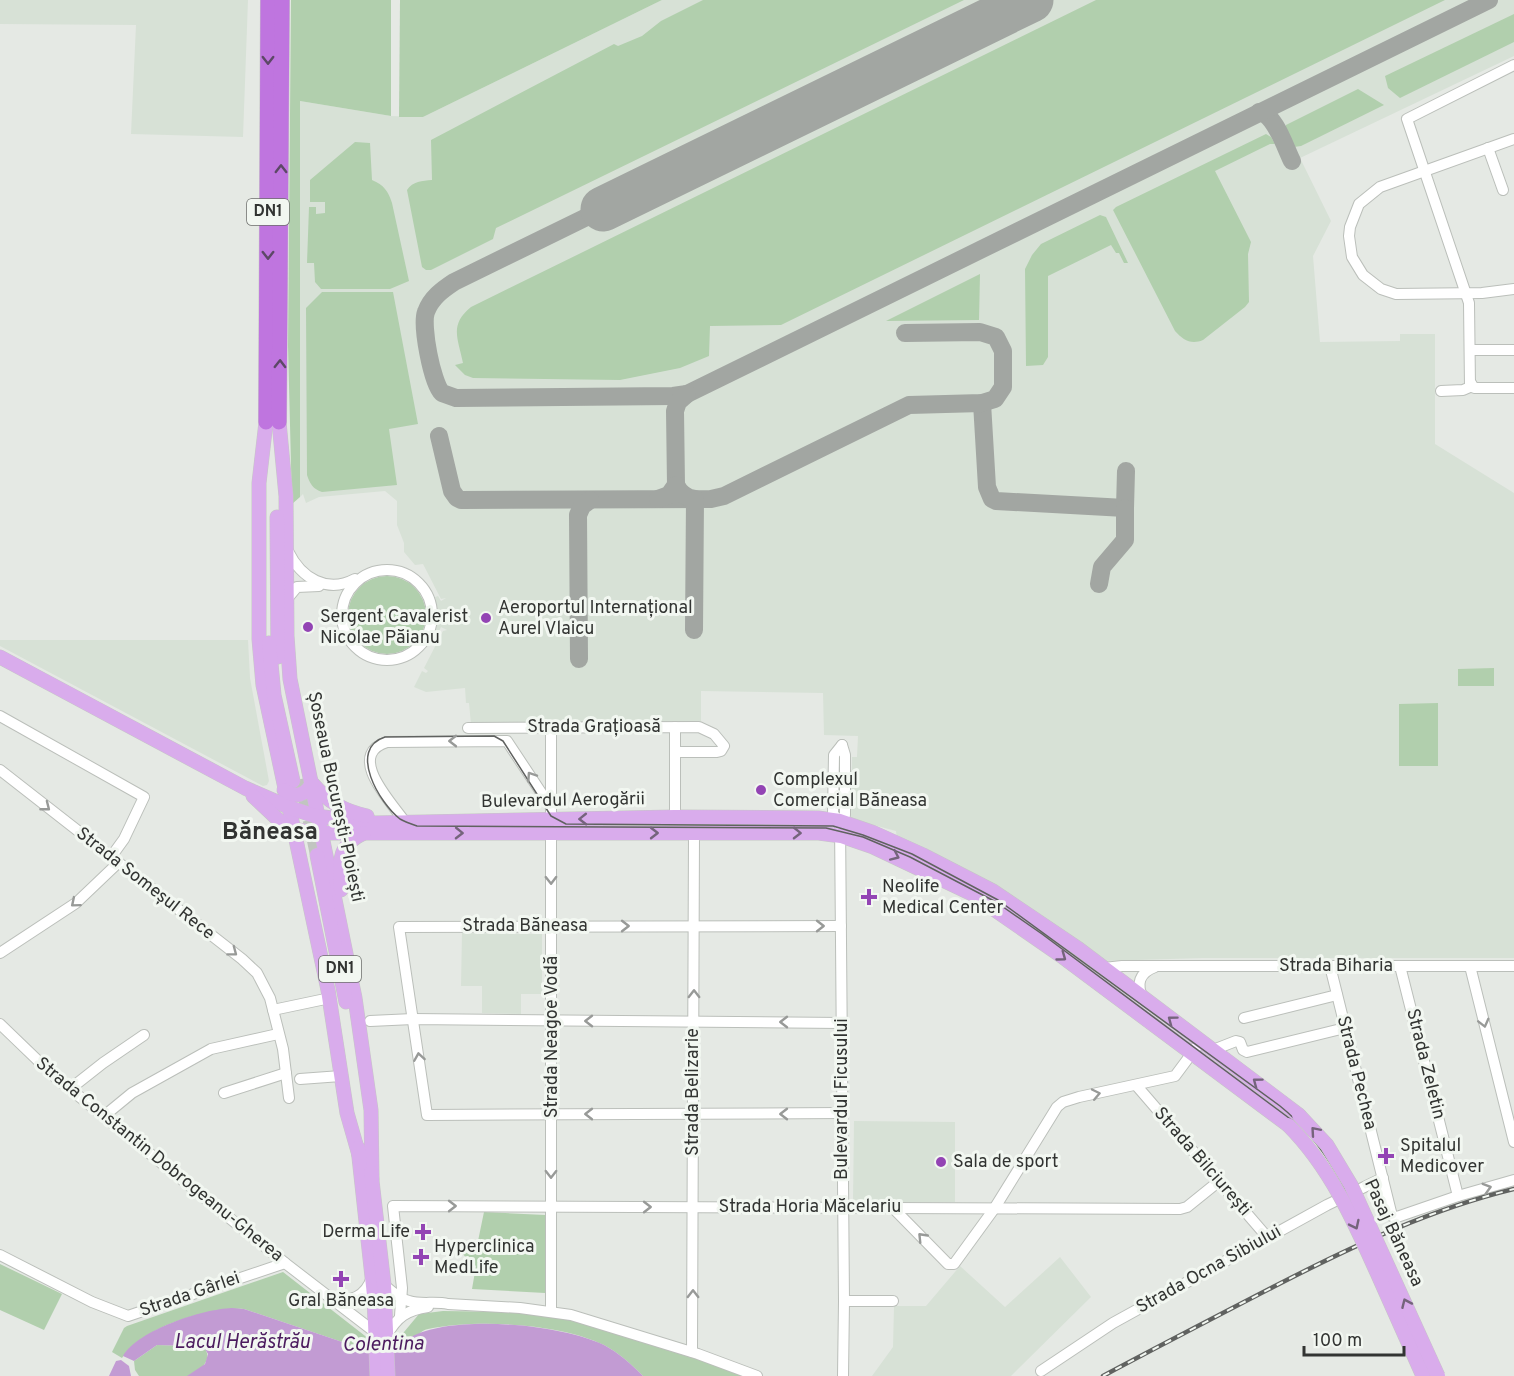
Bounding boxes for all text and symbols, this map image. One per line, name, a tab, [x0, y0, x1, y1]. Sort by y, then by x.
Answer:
one-way arrow	[262, 56, 274, 65]
one-way arrow	[275, 164, 287, 173]
road number: DN1	[247, 199, 289, 225]
one-way arrow	[262, 251, 274, 260]
one-way arrow	[273, 359, 286, 368]
place label: Aeroportul Internațional Aurel Vlaicu	[498, 597, 693, 641]
place label: Sergent Cavalerist Nicolae Păianu	[320, 606, 468, 650]
marker: Aeroportul Internațional Aurel Vlaicu	[479, 611, 493, 625]
marker: Sergent Cavalerist Nicolae Păianu	[301, 620, 315, 634]
street label: Șoseaua București-Ploiești	[301, 690, 369, 904]
street label: Strada Grațioasă	[527, 716, 661, 739]
one-way arrow	[449, 735, 458, 747]
place label: Complexul Comercial Băneasa	[773, 769, 927, 813]
one-way arrow	[527, 771, 538, 782]
marker: Complexul Comercial Băneasa	[754, 783, 768, 797]
street label: Bulevardul Aerogării	[481, 788, 645, 814]
one-way arrow	[39, 799, 50, 810]
one-way arrow	[578, 813, 587, 825]
district label: Băneasa	[222, 818, 318, 848]
street label: Strada Someșul Rece	[71, 823, 219, 945]
one-way arrow	[455, 827, 464, 839]
one-way arrow	[650, 827, 659, 839]
one-way arrow	[792, 827, 801, 839]
one-way arrow	[889, 849, 900, 861]
one-way arrow	[545, 875, 558, 884]
place label: Neolife Medical Center	[882, 876, 1003, 920]
marker: Neolife Medical Center	[860, 888, 878, 906]
one-way arrow	[71, 895, 82, 906]
street label: Strada Băneasa	[462, 915, 588, 938]
one-way arrow	[621, 920, 630, 932]
one-way arrow	[816, 920, 825, 932]
one-way arrow	[226, 945, 237, 956]
one-way arrow	[1055, 949, 1066, 960]
street label: Strada Biharia	[1279, 955, 1393, 978]
road number: DN1	[319, 956, 361, 982]
street label: Strada Neagoe Vodă	[541, 956, 564, 1118]
one-way arrow	[687, 989, 700, 998]
street label: Strada Zeletin	[1400, 1006, 1450, 1122]
street label: Strada Pechea	[1331, 1014, 1381, 1132]
one-way arrow	[584, 1015, 593, 1027]
one-way arrow	[779, 1016, 788, 1028]
one-way arrow	[1168, 1016, 1179, 1027]
one-way arrow	[1477, 1017, 1489, 1028]
street label: Bulevardul Ficusului	[831, 1018, 854, 1180]
street label: Strada Belizarie	[682, 1028, 705, 1156]
one-way arrow	[413, 1052, 425, 1062]
street label: Strada Constantin Dobrogeanu-Gherea	[30, 1053, 288, 1267]
one-way arrow	[1252, 1078, 1263, 1089]
one-way arrow	[1090, 1088, 1100, 1101]
street label: Strada Bilciurești	[1148, 1103, 1256, 1221]
one-way arrow	[584, 1108, 593, 1120]
one-way arrow	[779, 1108, 788, 1120]
one-way arrow	[1312, 1127, 1323, 1138]
place label: Spitalul Medicover	[1400, 1135, 1484, 1179]
marker: Spitalul Medicover	[1377, 1147, 1395, 1165]
place label: Sala de sport	[953, 1151, 1059, 1174]
marker: Sala de sport	[934, 1155, 948, 1169]
one-way arrow	[545, 1169, 557, 1178]
street label: Pasaj Băneasa	[1358, 1176, 1428, 1290]
one-way arrow	[1481, 1183, 1492, 1195]
street label: Strada Horia Măcelariu	[719, 1196, 901, 1219]
one-way arrow	[447, 1200, 456, 1212]
one-way arrow	[642, 1201, 651, 1213]
one-way arrow	[1348, 1219, 1360, 1230]
place label: Derma Life	[322, 1221, 410, 1244]
street label: Strada Ocna Sibiului	[1132, 1221, 1286, 1319]
marker: Derma Life	[414, 1223, 432, 1241]
one-way arrow	[918, 1234, 929, 1245]
place label: Hyperclinica MedLife	[434, 1236, 534, 1280]
marker: Hyperclinica MedLife	[412, 1248, 430, 1266]
street label: Strada Gârlei	[137, 1267, 243, 1323]
marker: Gral Băneasa	[332, 1270, 350, 1288]
one-way arrow	[686, 1289, 699, 1298]
place label: Gral Băneasa	[288, 1290, 394, 1313]
one-way arrow	[1401, 1299, 1413, 1310]
scale bar	[1304, 1319, 1404, 1357]
water label: Lacul Herăstrău	[174, 1330, 311, 1356]
text: 100 m	[1313, 1330, 1362, 1353]
water label: Colentina	[342, 1331, 425, 1359]

